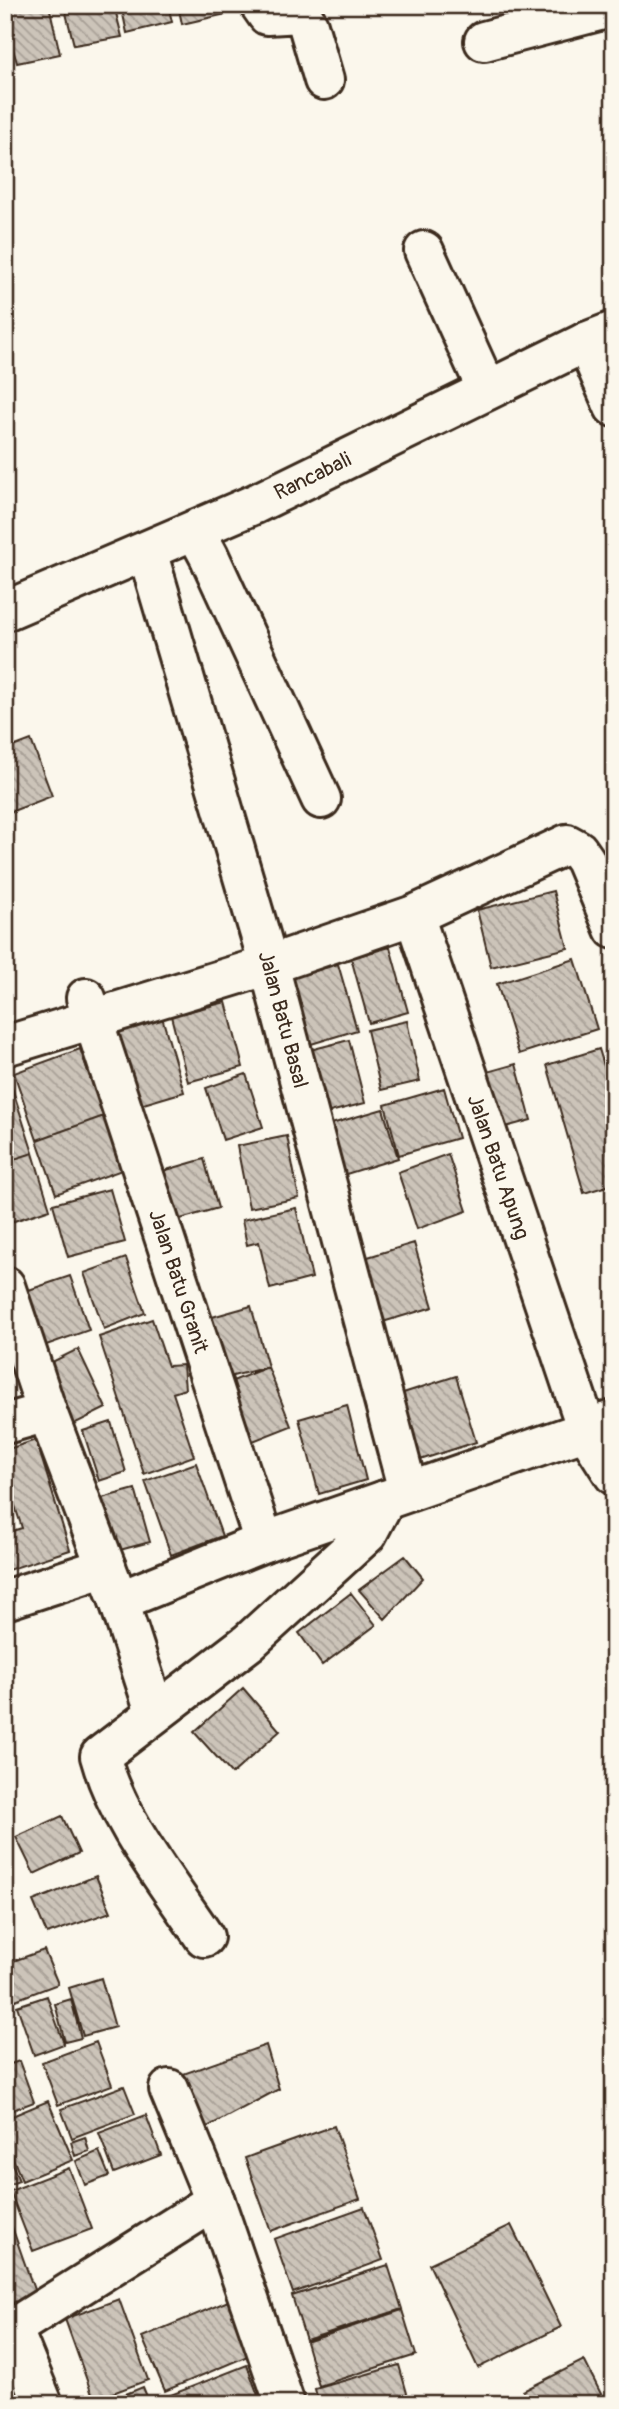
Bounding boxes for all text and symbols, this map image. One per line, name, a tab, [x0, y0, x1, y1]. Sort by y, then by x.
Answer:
street label: Rancabali	[270, 445, 356, 506]
street label: Jalan Batu Basal	[252, 948, 314, 1091]
street label: Jalan Batu Apung	[461, 1091, 535, 1243]
street label: Jalan Batu Granit	[143, 1206, 215, 1357]

